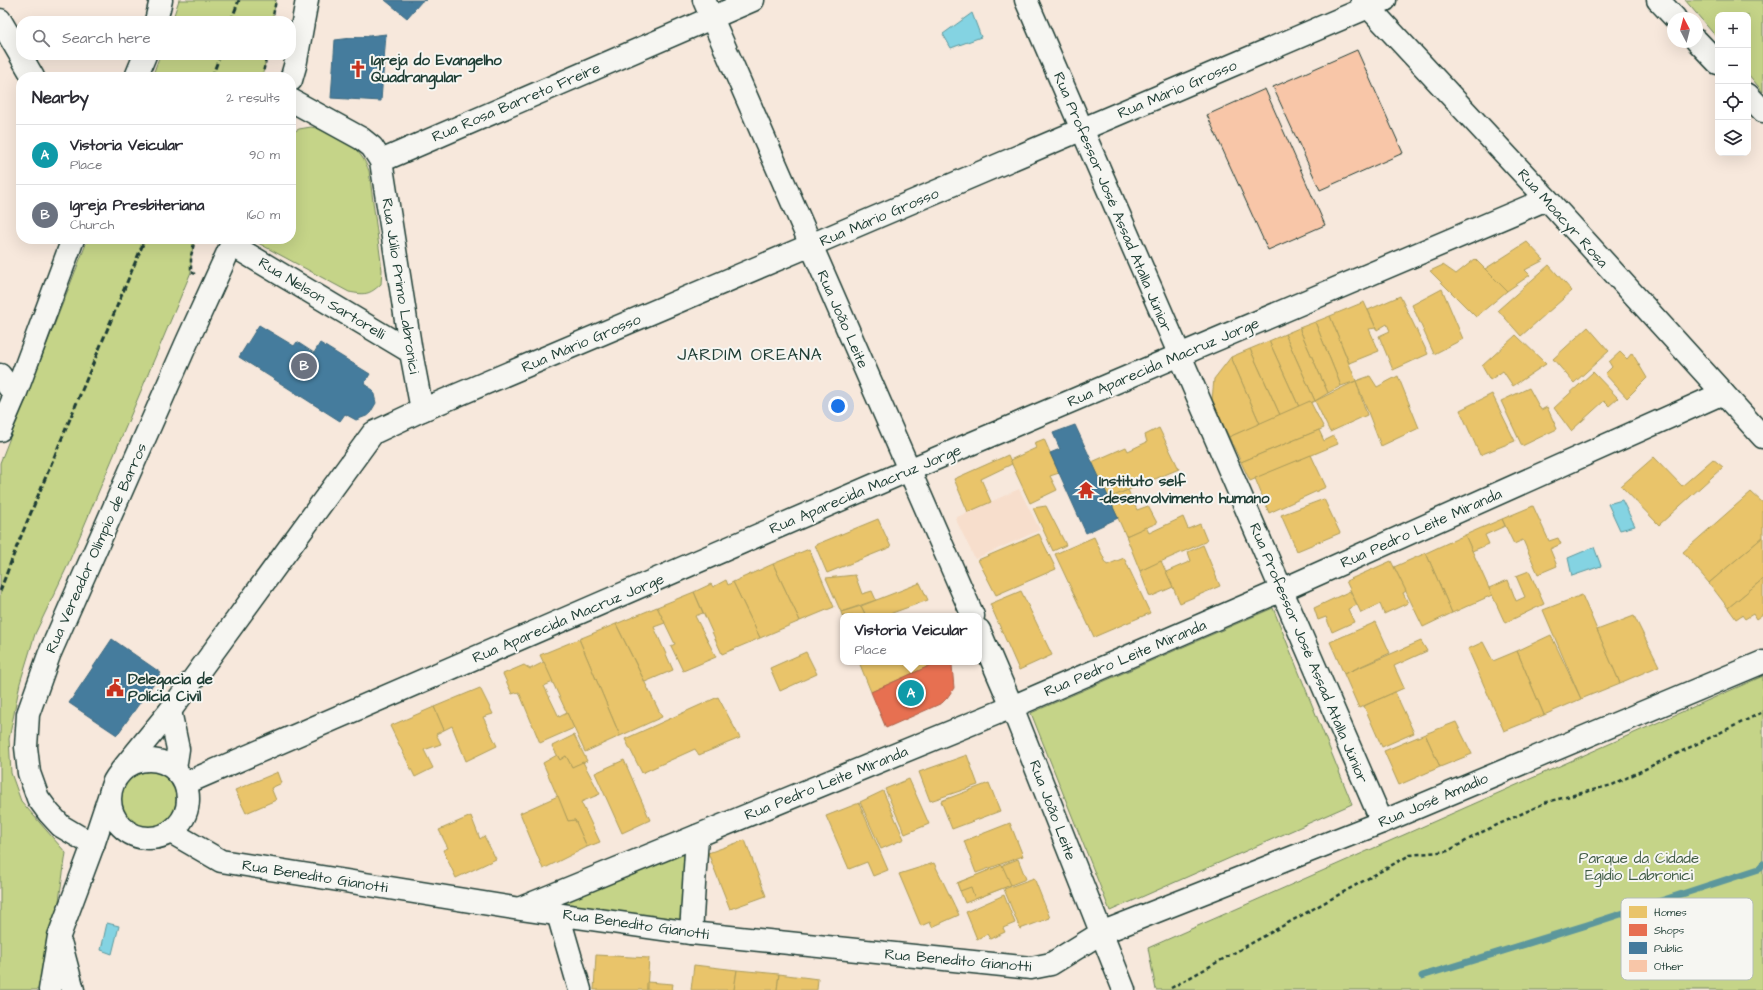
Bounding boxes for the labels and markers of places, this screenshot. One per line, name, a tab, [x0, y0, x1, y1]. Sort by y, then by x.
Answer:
place label: Igreja do Evangelho Quadrangular	[371, 50, 502, 90]
church icon: Igreja do Evangelho Quadrangular	[348, 59, 368, 79]
pin: B	[291, 351, 317, 381]
place label: Instituto self -desenvolvimento humano	[1099, 471, 1270, 509]
temple icon: Instituto self -desenvolvimento humano	[1076, 480, 1096, 500]
place label: Delegacia de Polícia Civil	[128, 669, 213, 707]
public building icon: Delegacia de Polícia Civil	[105, 678, 125, 698]
pin: A	[898, 678, 924, 708]

